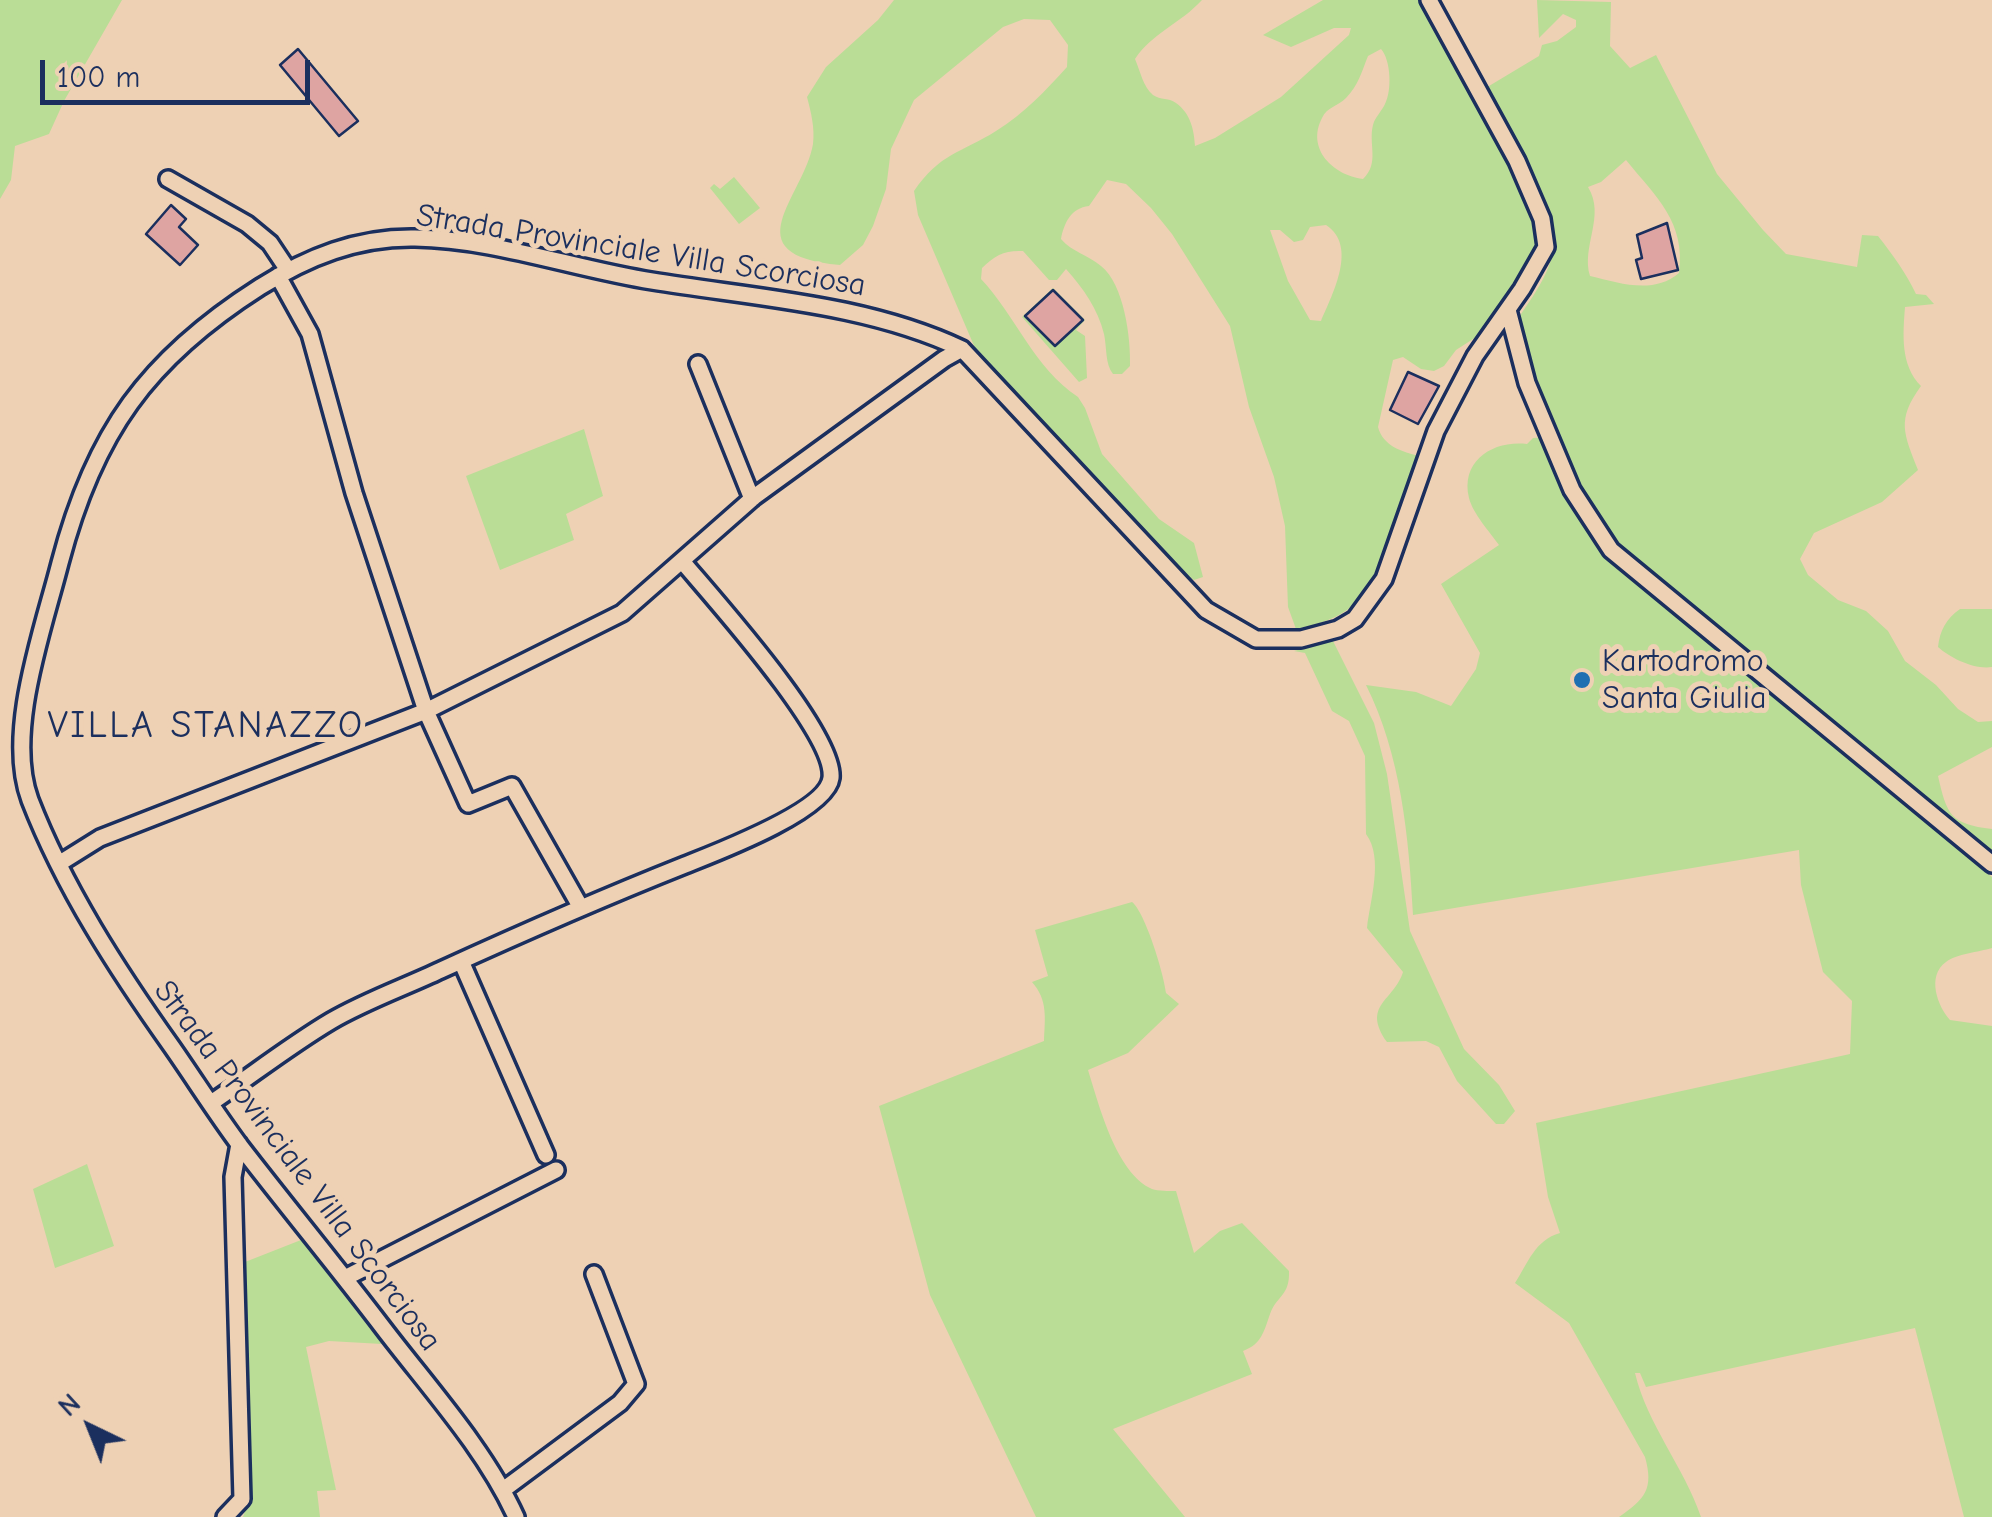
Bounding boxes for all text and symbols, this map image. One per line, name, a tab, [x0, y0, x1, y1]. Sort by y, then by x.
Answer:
scale bar	[45, 40, 315, 102]
text: 100 m	[57, 60, 140, 95]
street label: Strada Provinciale Villa Scorciosa	[414, 197, 868, 305]
place label: Kartodromo Santa Giulia	[1602, 643, 1767, 718]
marker: Kartodromo Santa Giulia	[1571, 669, 1593, 691]
district label: VILLA STANAZZO	[47, 703, 365, 749]
street label: Strada Provinciale Villa Scorciosa	[145, 973, 449, 1359]
north arrow	[40, 1377, 140, 1477]
text: N	[52, 1387, 87, 1423]

